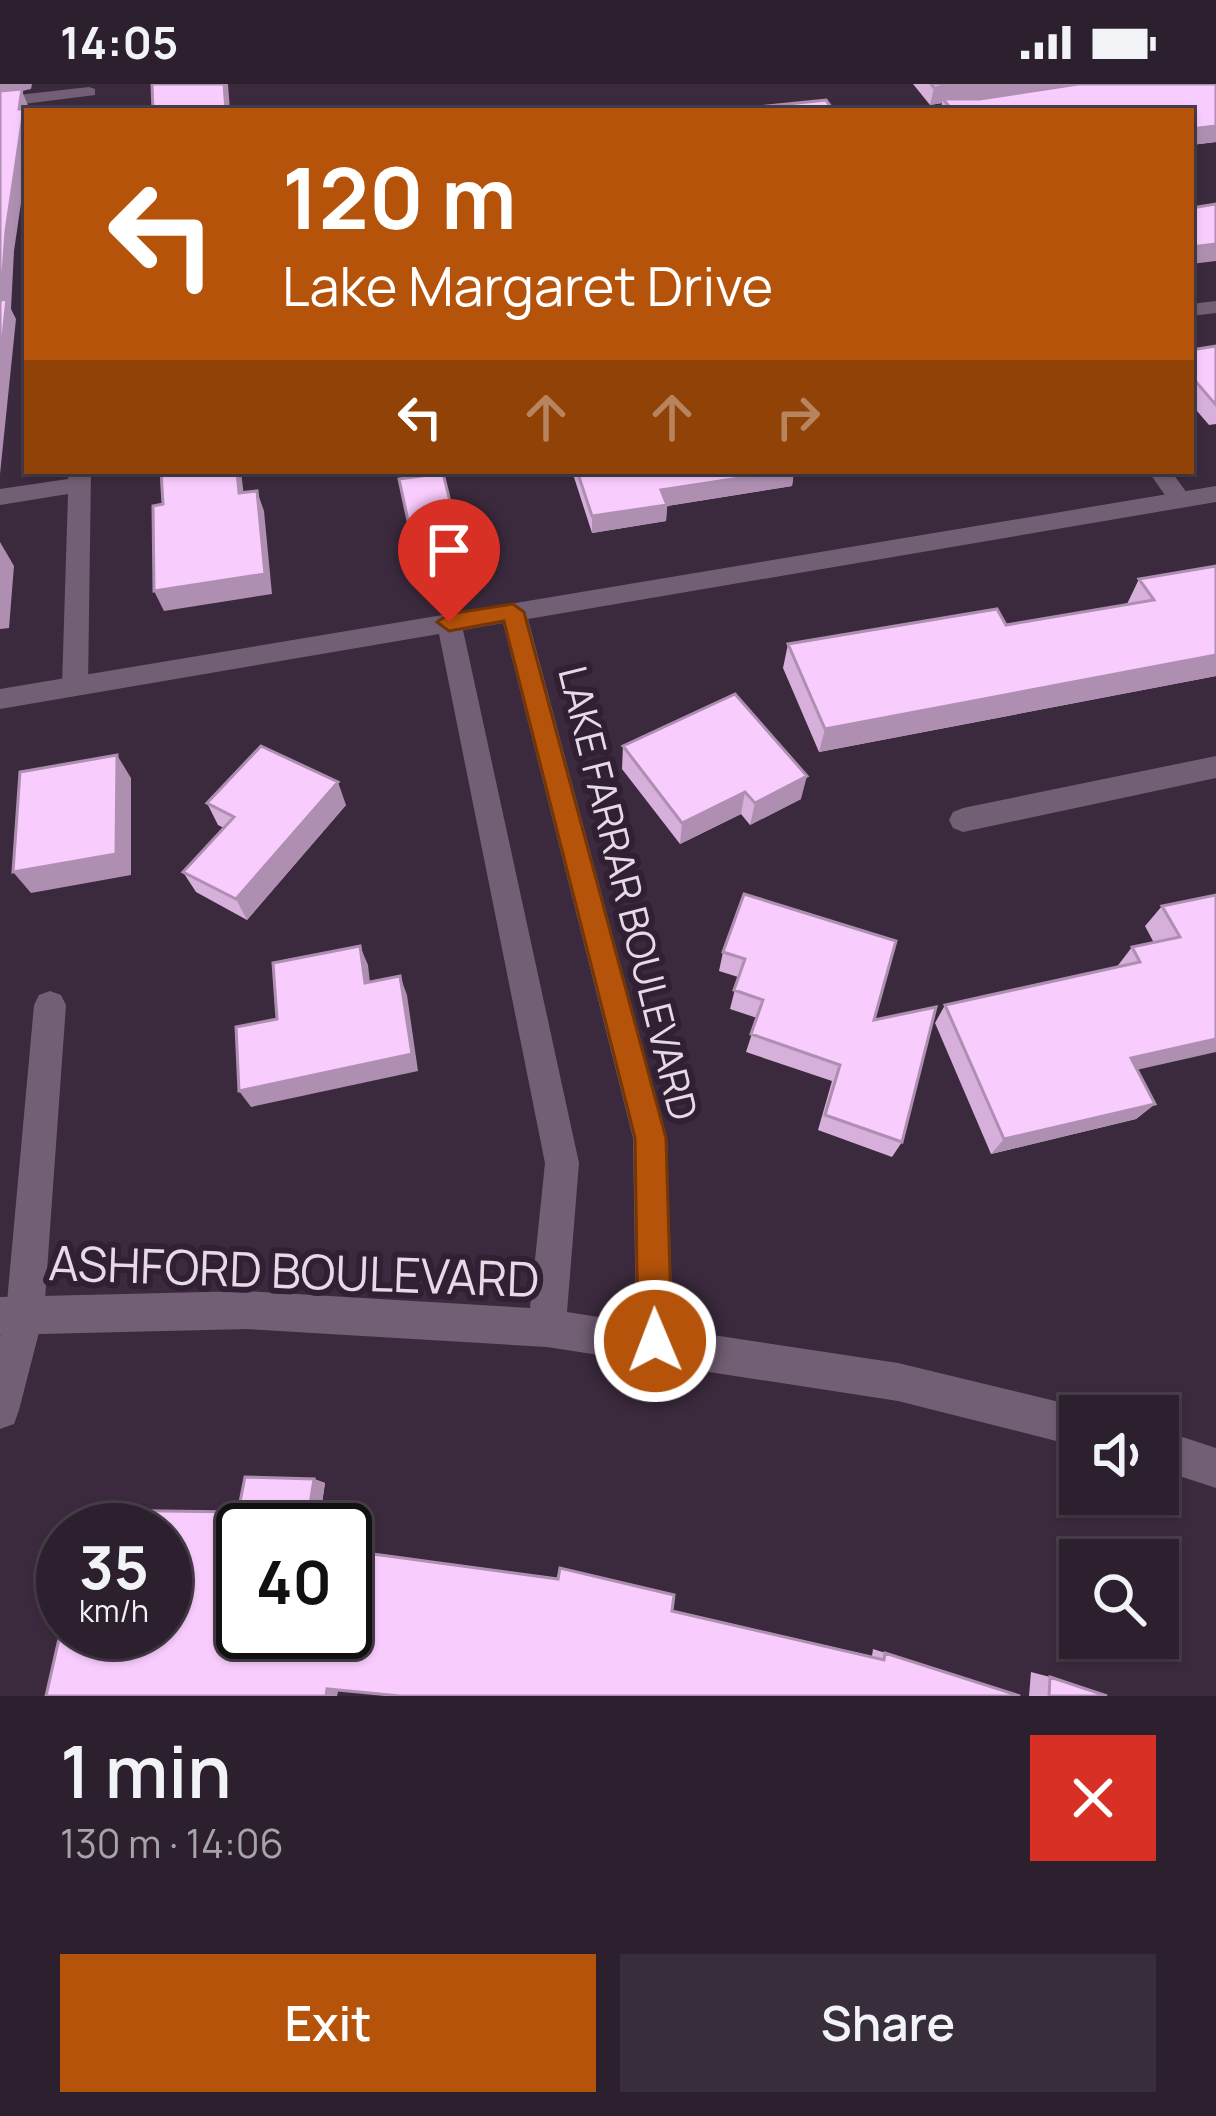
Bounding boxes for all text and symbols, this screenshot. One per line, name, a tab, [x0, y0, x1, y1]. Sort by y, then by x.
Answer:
text: 14:05	[60, 11, 179, 73]
text: 120 m	[282, 139, 516, 254]
icon: left	[84, 156, 240, 312]
text: Lake Margaret Drive	[282, 248, 773, 322]
icon: left	[387, 384, 453, 450]
icon: ahead	[513, 384, 579, 450]
icon: ahead	[639, 384, 705, 450]
icon: right	[765, 384, 831, 450]
pin	[398, 499, 500, 622]
icon: arrive	[416, 517, 482, 583]
street label: LAKE FARRAR BOULEVARD	[546, 660, 712, 1126]
street label: ASHFORD BOULEVARD	[47, 1229, 541, 1311]
position arrow	[592, 1278, 718, 1404]
map controls	[1059, 1395, 1179, 1659]
button: sound	[1059, 1395, 1179, 1515]
speed limit sign: 40	[216, 1503, 372, 1659]
text: 35	[79, 1525, 149, 1607]
button: search	[1059, 1539, 1179, 1659]
text: km/h	[79, 1590, 149, 1631]
text: 1 min	[60, 1721, 232, 1820]
button: close	[1030, 1735, 1156, 1861]
text: 130 m · 14:06	[60, 1816, 284, 1870]
button: Exit	[60, 1954, 596, 2092]
button: Share	[620, 1954, 1156, 2092]

